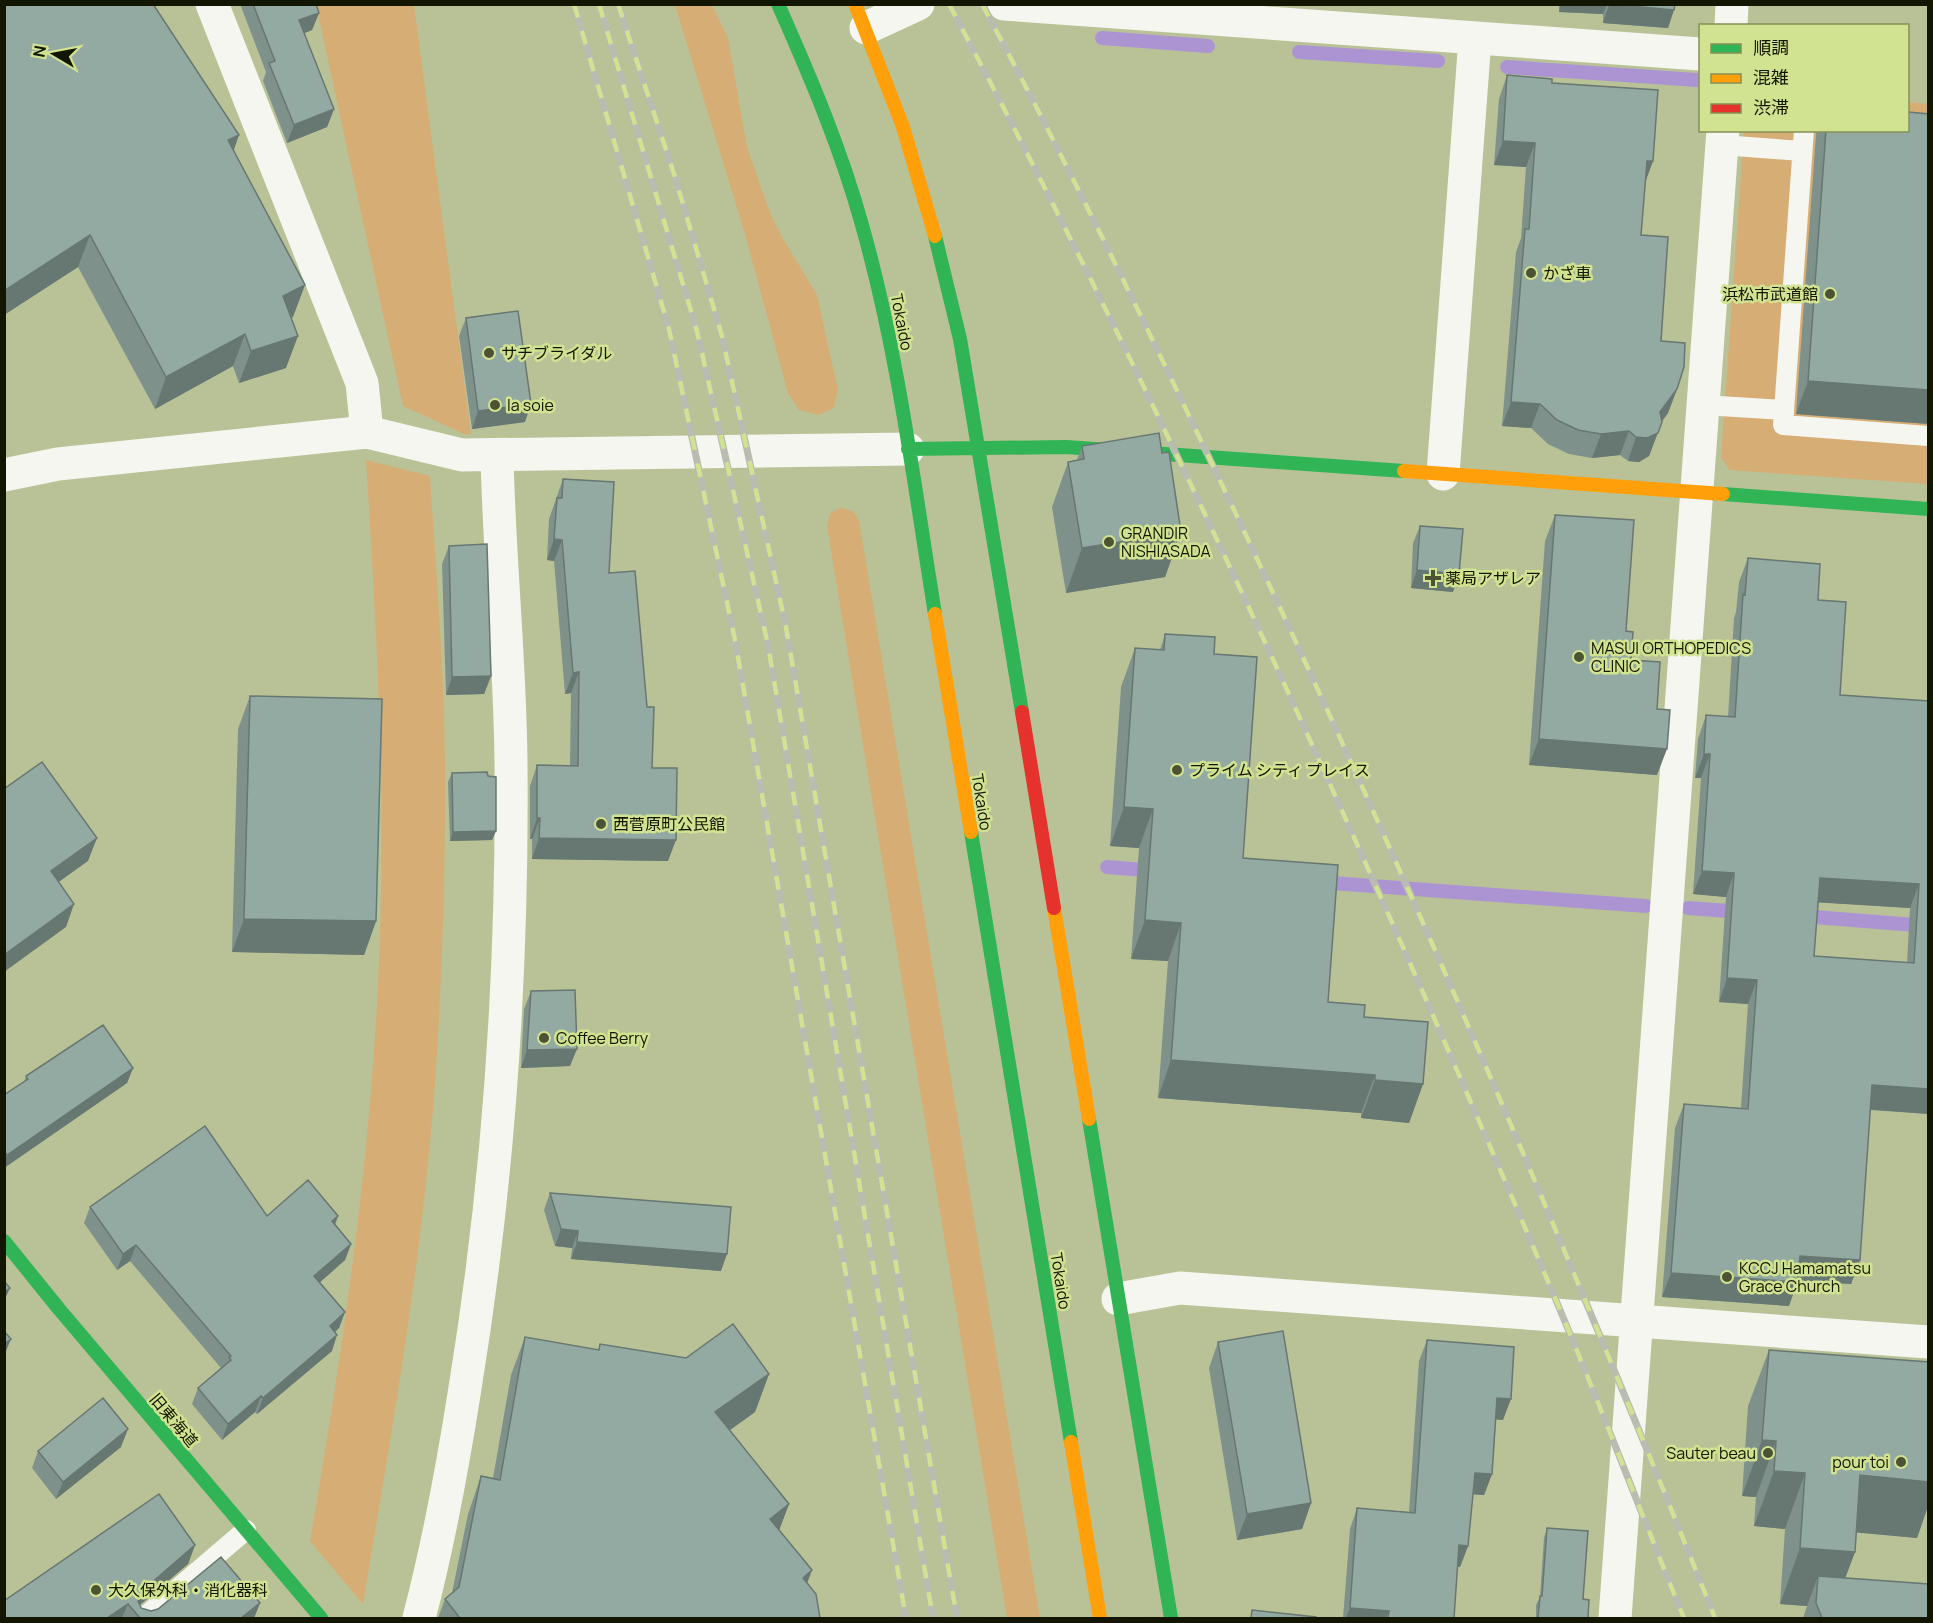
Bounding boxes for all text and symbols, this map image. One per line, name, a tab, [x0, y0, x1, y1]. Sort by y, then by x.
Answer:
north arrow	[24, 24, 84, 84]
legend	[1699, 24, 1909, 132]
text: 順調	[1753, 35, 1789, 59]
text: N	[27, 44, 51, 59]
text: 混雑	[1753, 65, 1789, 89]
text: 渋滞	[1753, 95, 1789, 119]
place label: かざ車	[1543, 262, 1591, 284]
marker: かざ車	[1524, 266, 1538, 280]
place label: 浜松市武道館	[1722, 283, 1818, 305]
marker: 浜松市武道館	[1823, 287, 1837, 301]
street label: Tokaido	[886, 292, 918, 352]
place label: サチブライダル	[501, 342, 612, 364]
marker: サチブライダル	[482, 346, 496, 360]
place label: la soie	[507, 394, 554, 416]
marker: la soie	[488, 398, 502, 412]
place label: GRANDIR NISHIASADA	[1121, 522, 1211, 562]
marker: GRANDIR NISHIASADA	[1102, 535, 1116, 549]
place label: 薬局アザレア	[1445, 567, 1541, 589]
marker: 薬局アザレア	[1426, 571, 1440, 585]
place label: MASUI ORTHOPEDICS CLINIC	[1591, 637, 1751, 677]
marker: MASUI ORTHOPEDICS CLINIC	[1572, 650, 1586, 664]
place label: プライム シティ プレイス	[1189, 759, 1370, 781]
marker: プライム シティ プレイス	[1170, 763, 1184, 777]
street label: Tokaido	[967, 772, 997, 832]
place label: 西菅原町公民館	[613, 813, 725, 835]
marker: 西菅原町公民館	[594, 817, 608, 831]
place label: Coffee Berry	[556, 1027, 649, 1049]
marker: Coffee Berry	[537, 1031, 551, 1045]
street label: Tokaido	[1046, 1251, 1076, 1311]
place label: KCCJ Hamamatsu Grace Church	[1739, 1257, 1871, 1297]
marker: KCCJ Hamamatsu Grace Church	[1720, 1270, 1734, 1284]
street label: 旧東海道	[145, 1388, 203, 1452]
place label: Sauter beau	[1666, 1442, 1756, 1464]
marker: Sauter beau	[1761, 1446, 1775, 1460]
place label: pour toi	[1832, 1451, 1889, 1473]
marker: pour toi	[1894, 1455, 1908, 1469]
place label: 大久保外科・消化器科	[108, 1579, 268, 1601]
marker: 大久保外科・消化器科	[89, 1583, 103, 1597]

